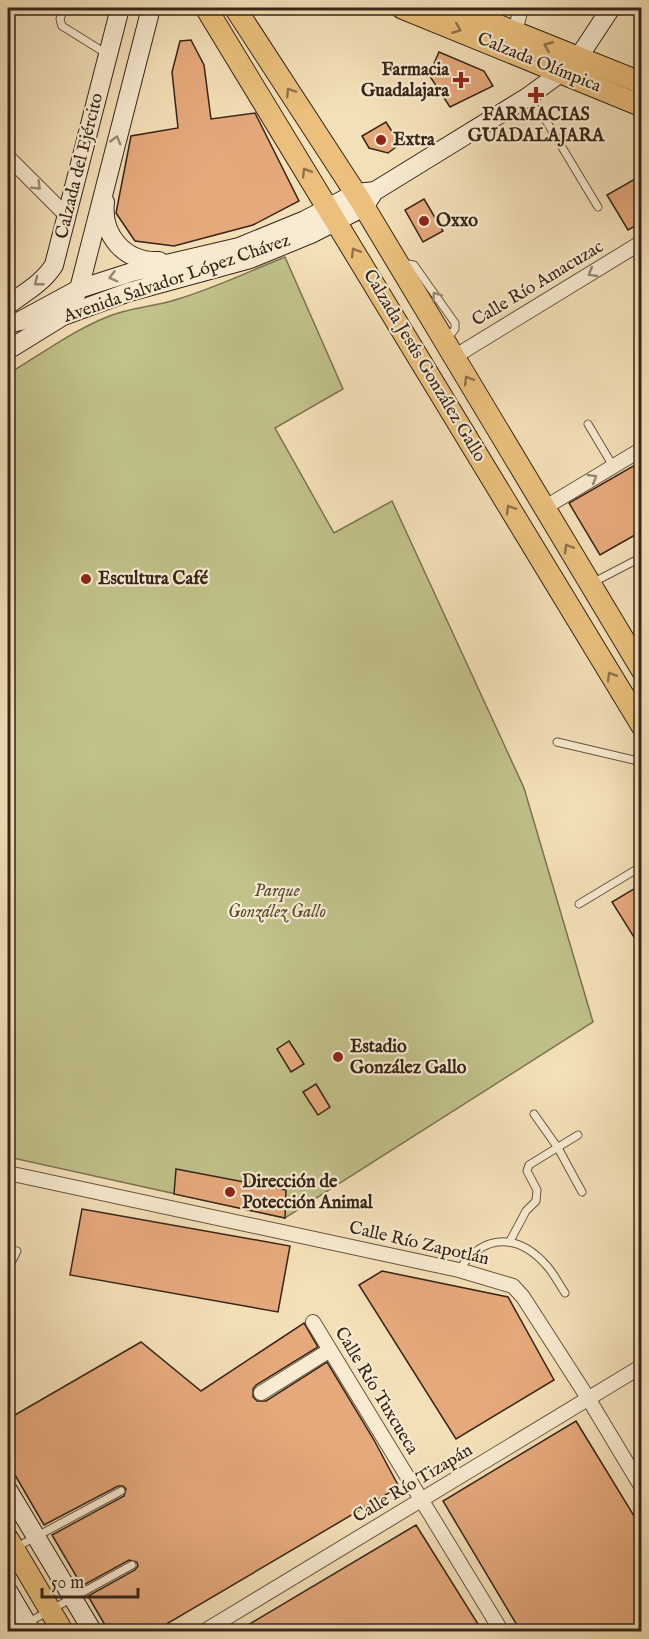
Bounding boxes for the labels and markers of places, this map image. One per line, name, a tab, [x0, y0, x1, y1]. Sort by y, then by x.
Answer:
place label: Farmacia Guadalajara	[361, 59, 450, 103]
marker: Farmacia Guadalajara	[454, 73, 468, 87]
marker: FARMACIAS GUADALAJARA	[529, 88, 543, 102]
place label: FARMACIAS GUADALAJARA	[468, 104, 605, 148]
place label: Extra	[393, 129, 436, 152]
marker: Extra	[374, 133, 388, 147]
place label: Oxxo	[436, 210, 478, 233]
marker: Oxxo	[417, 214, 431, 228]
place label: Escultura Café	[98, 568, 209, 591]
marker: Escultura Café	[79, 572, 93, 586]
place label: Estadio González Gallo	[350, 1036, 467, 1080]
marker: Estadio González Gallo	[331, 1050, 345, 1064]
place label: Dirección de Potección Animal	[242, 1171, 374, 1215]
marker: Dirección de Potección Animal	[223, 1185, 237, 1199]

